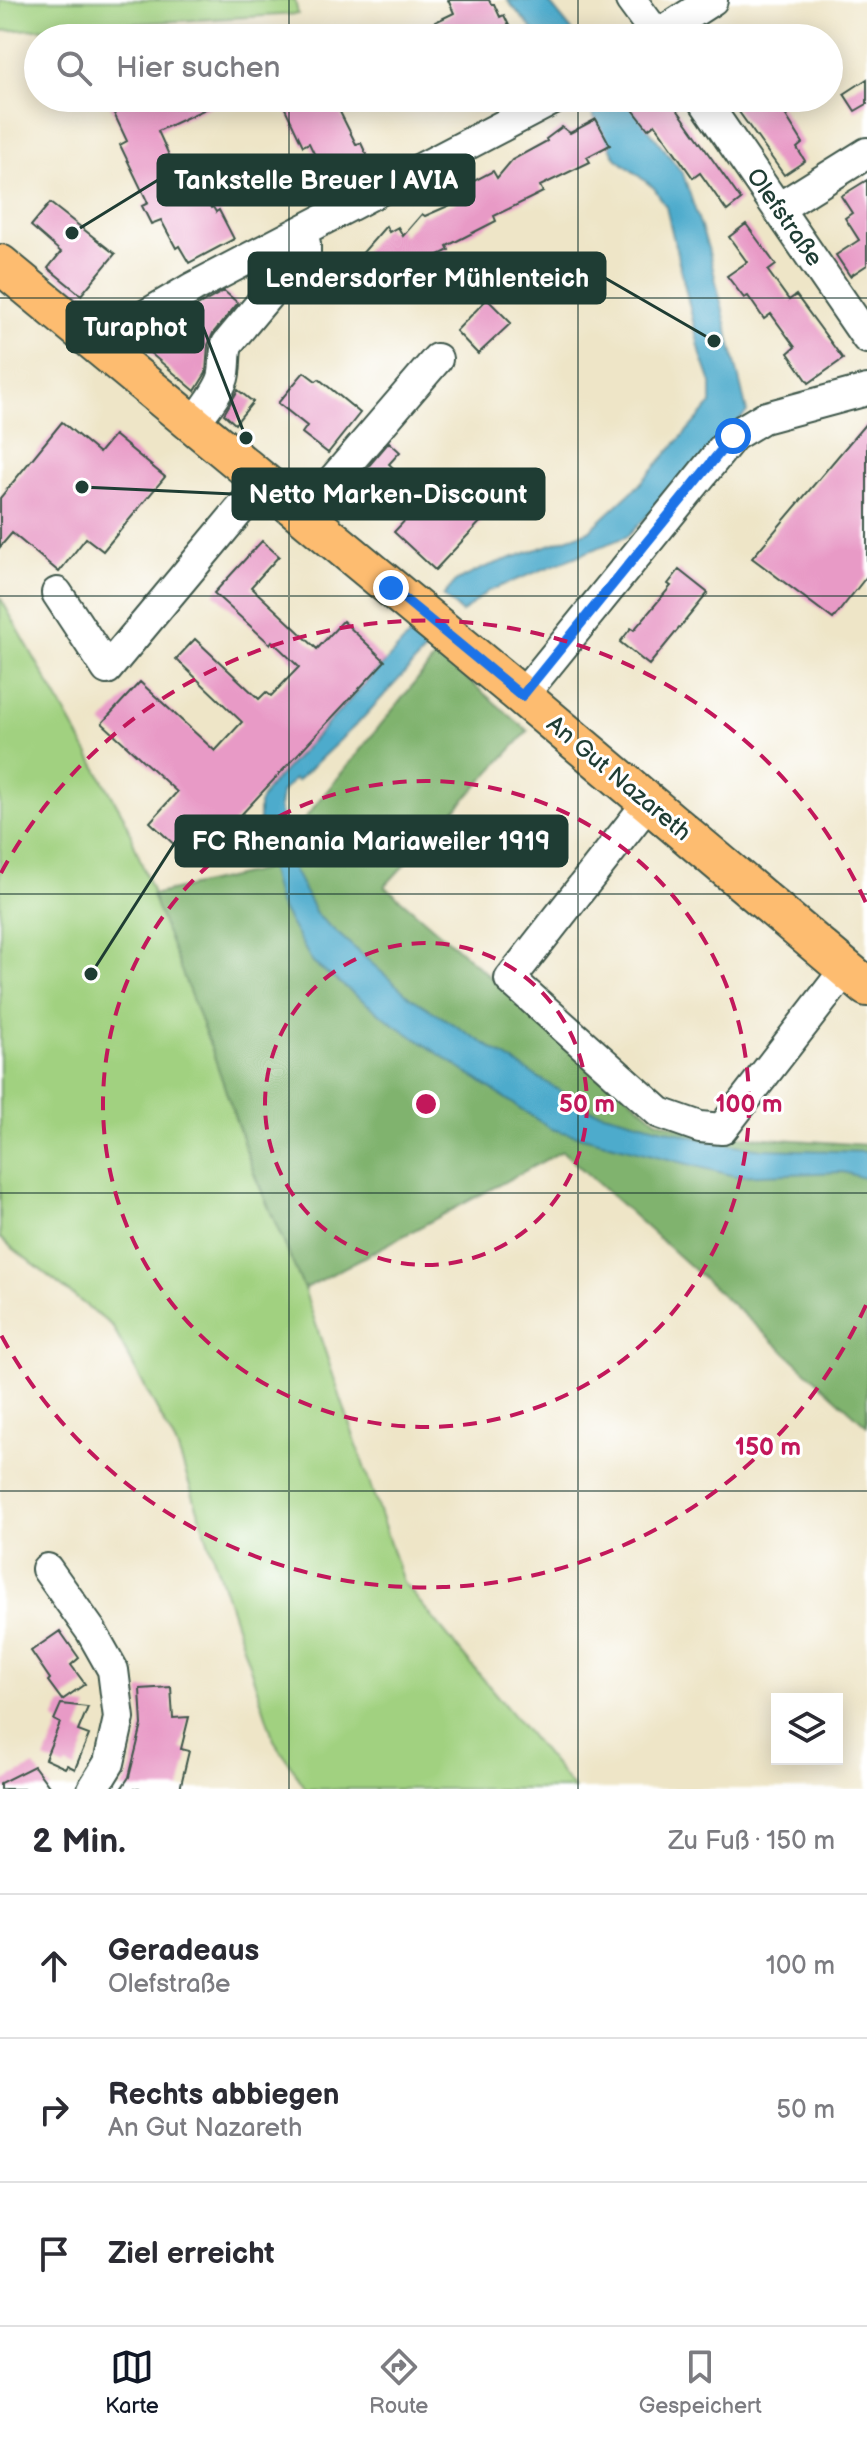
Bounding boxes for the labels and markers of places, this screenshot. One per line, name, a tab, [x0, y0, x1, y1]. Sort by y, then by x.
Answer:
callout: Tankstelle Breuer | AVIA	[158, 155, 474, 205]
callout: Lendersdorfer Mühlenteich	[249, 253, 605, 303]
callout: Turaphot	[67, 302, 203, 352]
callout: Netto Marken-Discount	[233, 469, 544, 519]
callout: FC Rhenania Mariaweiler 1919	[176, 816, 567, 866]
centre of rings	[412, 1090, 440, 1118]

